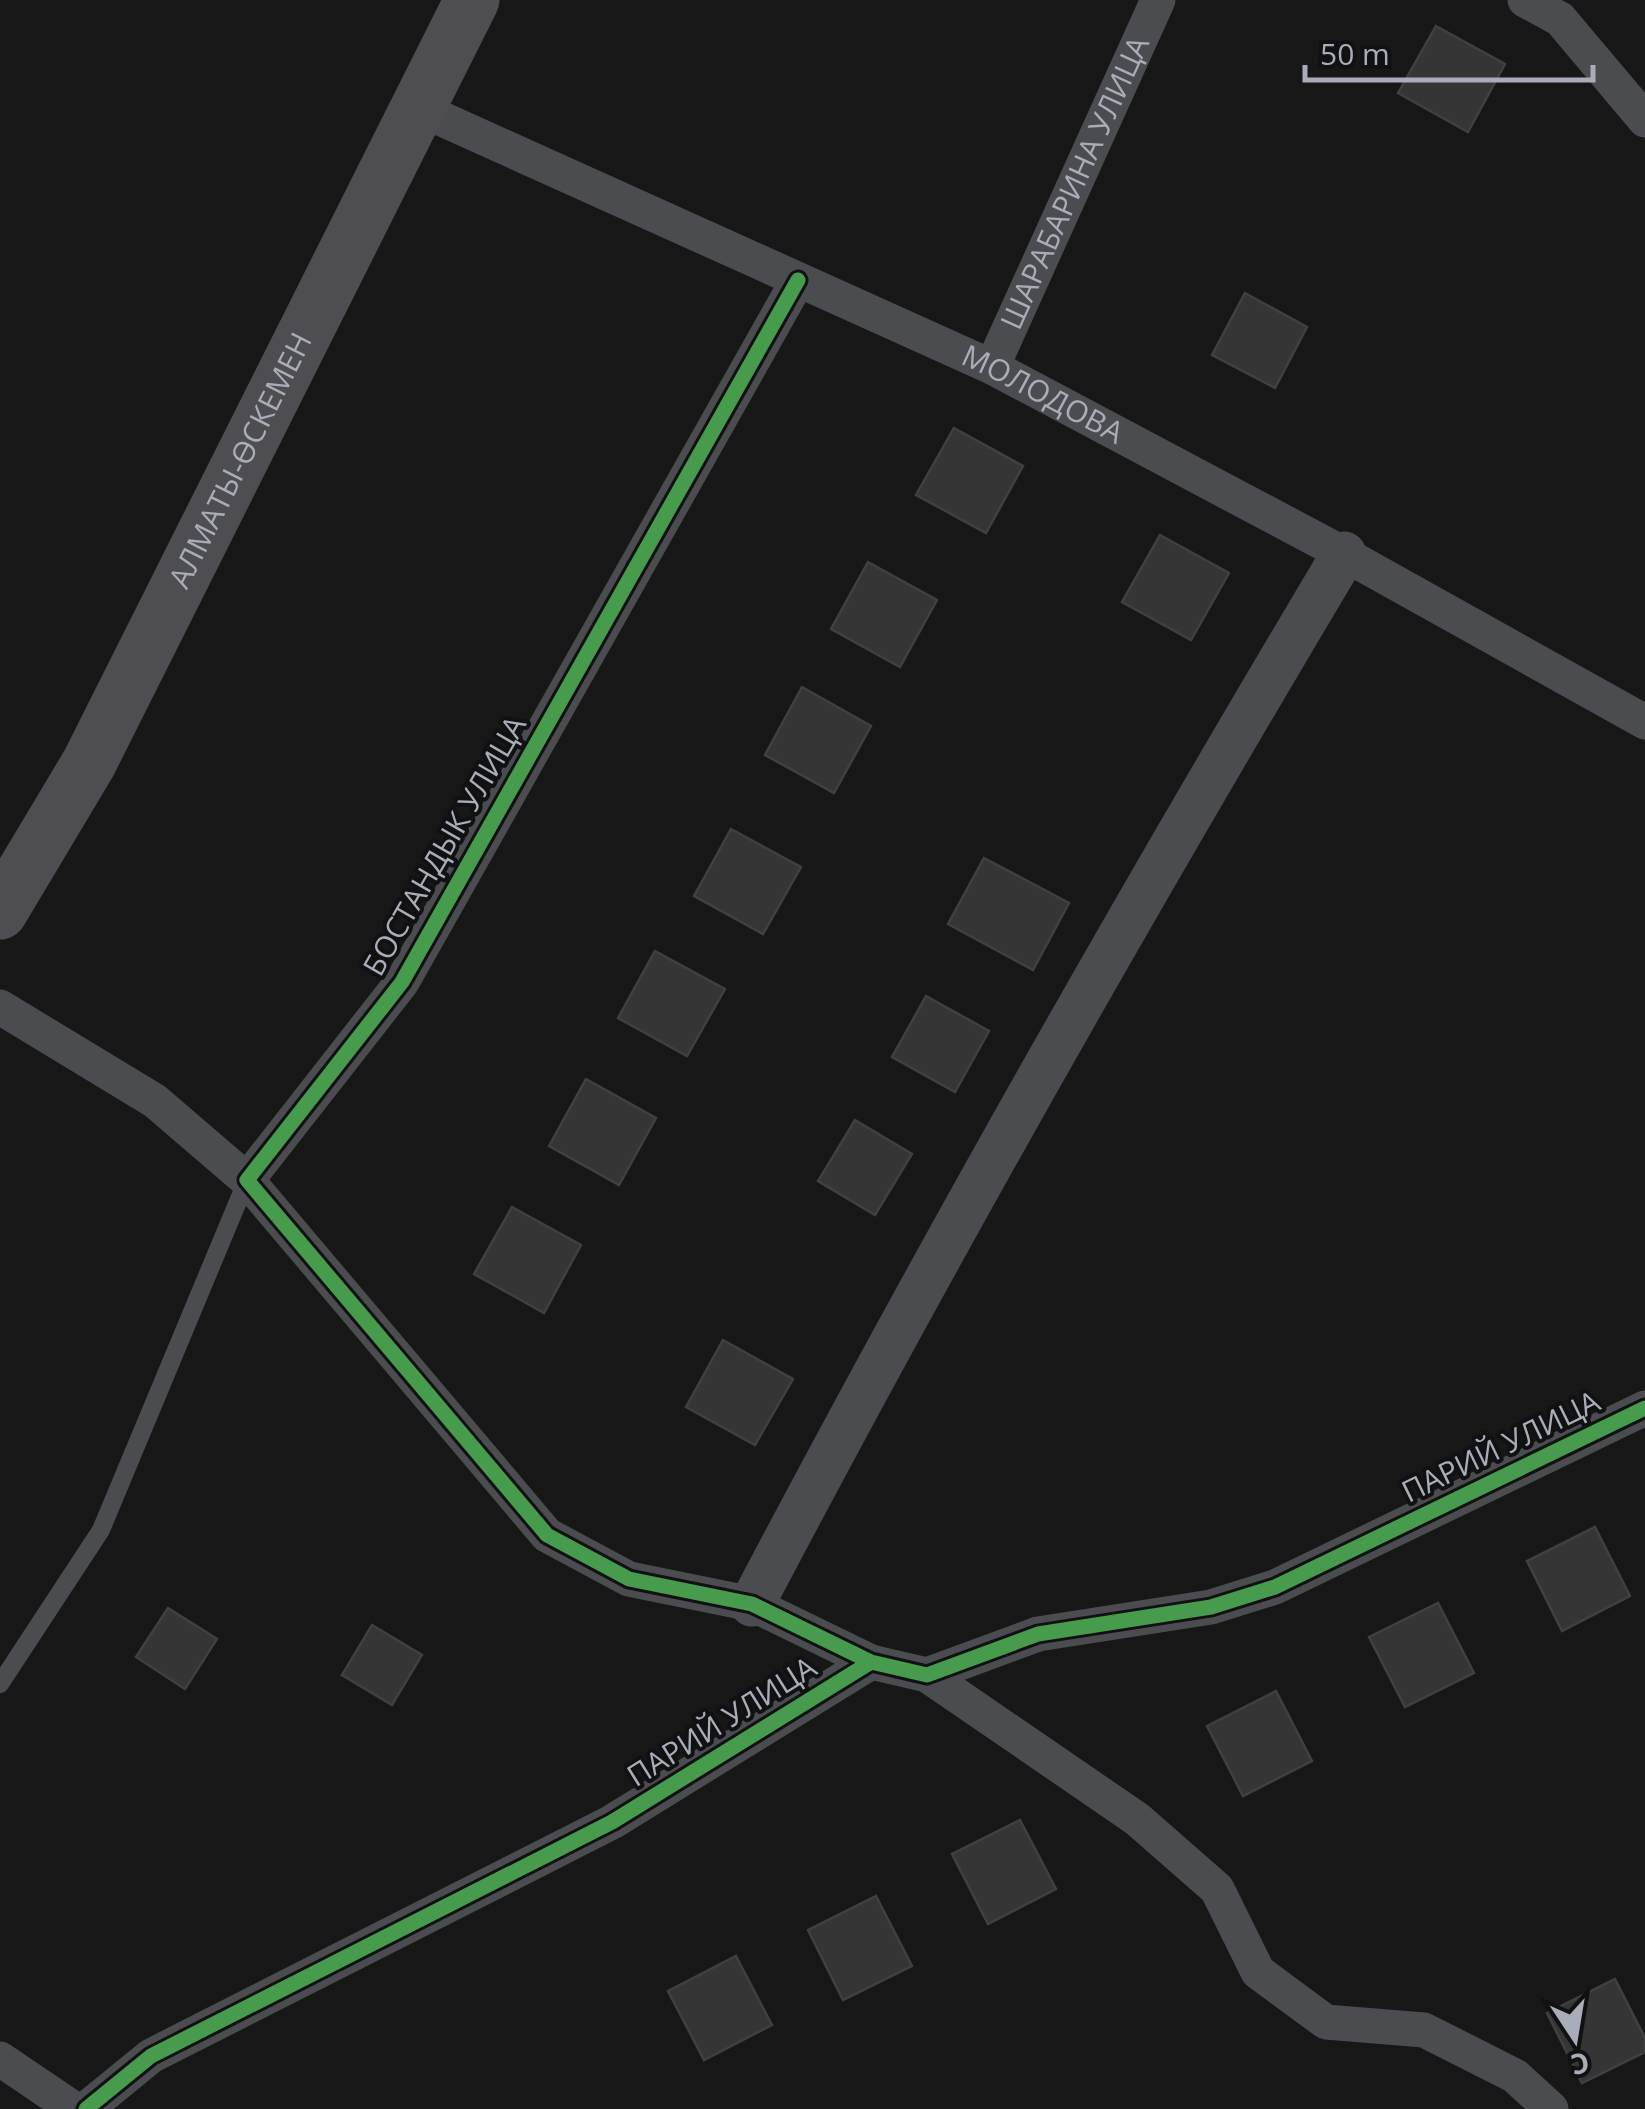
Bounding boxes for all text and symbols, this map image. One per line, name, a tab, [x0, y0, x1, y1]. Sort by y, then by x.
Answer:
scale bar	[1305, 20, 1592, 82]
street label: ШАРАБАРИНА УЛИЦА	[990, 29, 1158, 335]
text: 50 m	[1320, 33, 1390, 74]
street label: АЛМАТЫ-ӨСКЕМЕН	[158, 325, 321, 594]
street label: МОЛОДОВА	[956, 334, 1131, 452]
street label: БОСТАНДЫК УЛИЦА	[353, 708, 535, 983]
street label: ПАРИЙ УЛИЦА	[1394, 1380, 1606, 1511]
street label: ПАРИЙ УЛИЦА	[619, 1646, 824, 1795]
north arrow	[1525, 1989, 1625, 2089]
text: С	[1568, 2044, 1593, 2085]

